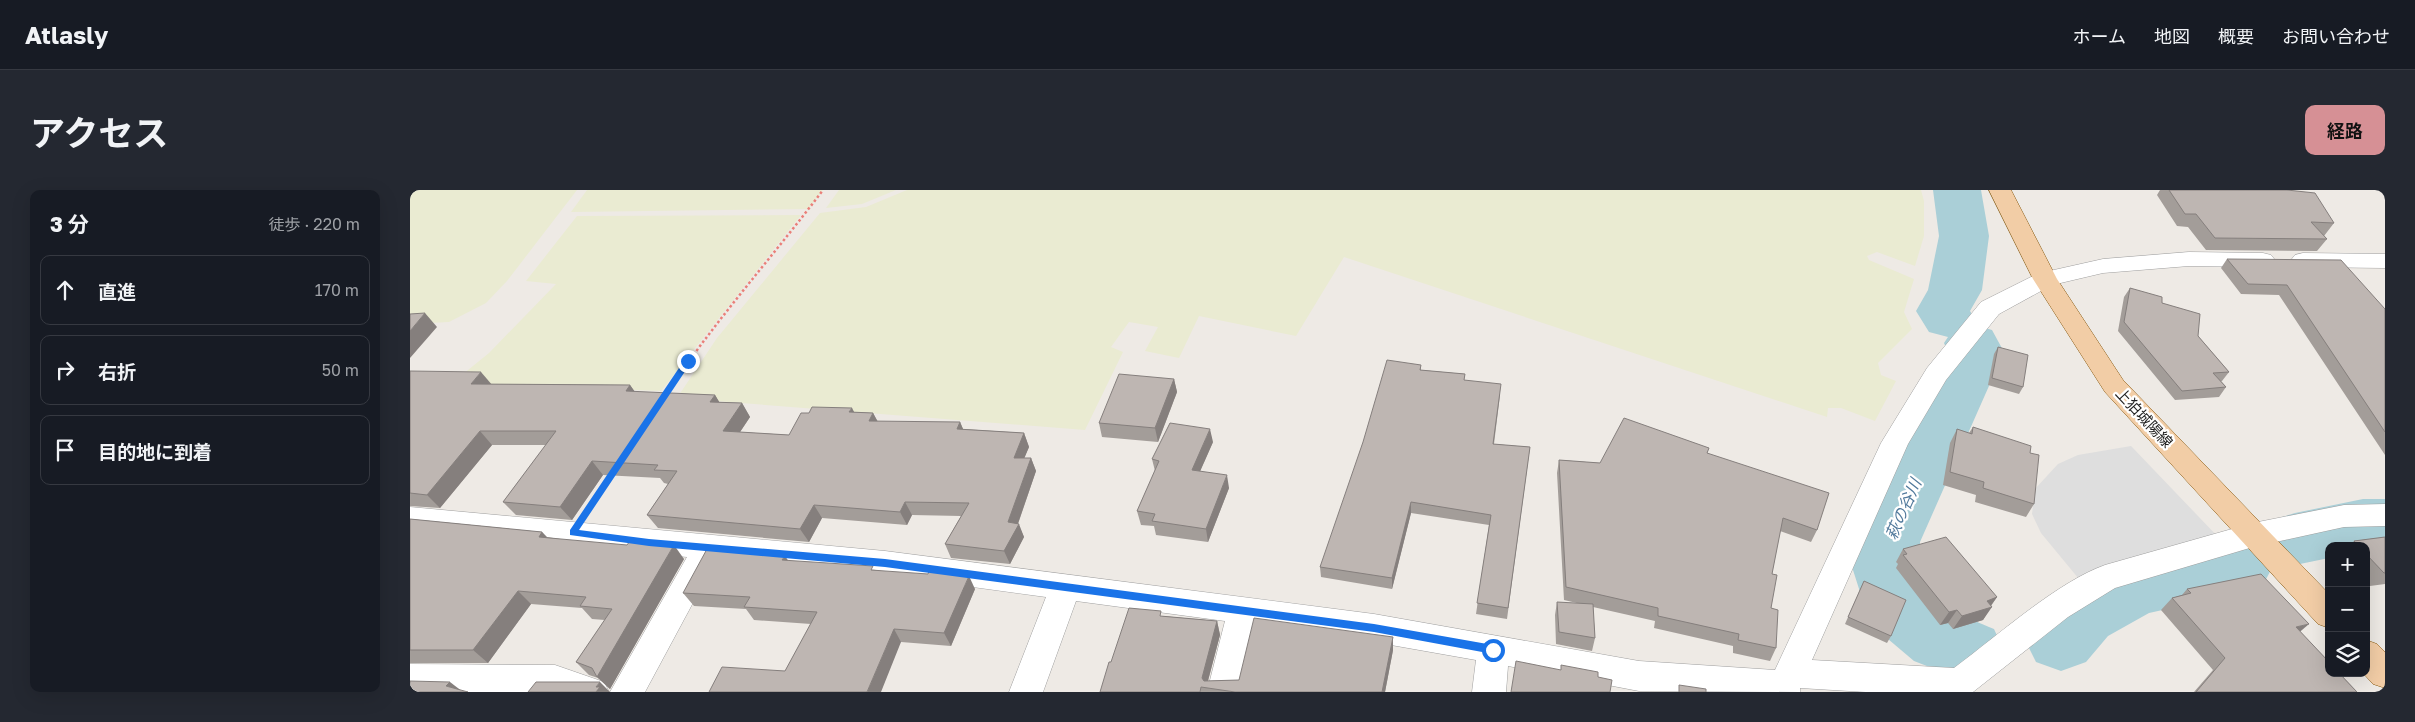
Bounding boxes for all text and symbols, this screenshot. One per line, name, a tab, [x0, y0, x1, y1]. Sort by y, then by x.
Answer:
text: Atlasly	[25, 20, 108, 49]
text: ホーム	[2073, 25, 2126, 47]
text: 地図	[2154, 25, 2190, 47]
text: 概要	[2218, 25, 2254, 47]
text: お問い合わせ	[2282, 25, 2390, 47]
button: 経路	[2305, 105, 2385, 155]
text: アクセス	[30, 112, 168, 154]
text: 3 分	[50, 211, 89, 237]
text: 徒歩 · 220 m	[269, 214, 360, 234]
icon: ahead	[51, 276, 79, 304]
text: 直進	[98, 280, 136, 303]
text: 170 m	[315, 280, 359, 300]
route end	[677, 350, 700, 373]
icon: right	[51, 356, 79, 384]
text: 右折	[98, 360, 136, 383]
text: 50 m	[322, 360, 359, 380]
street label: 上狛城陽線	[2113, 384, 2177, 451]
icon: arrive	[51, 436, 79, 464]
text: 目的地に到着	[98, 440, 212, 463]
water label: 萩の谷川	[1881, 474, 1926, 542]
map controls	[2325, 542, 2370, 677]
button: +	[2325, 542, 2370, 587]
button: −	[2325, 587, 2370, 632]
button: layers	[2325, 632, 2370, 677]
route start	[1482, 639, 1505, 662]

